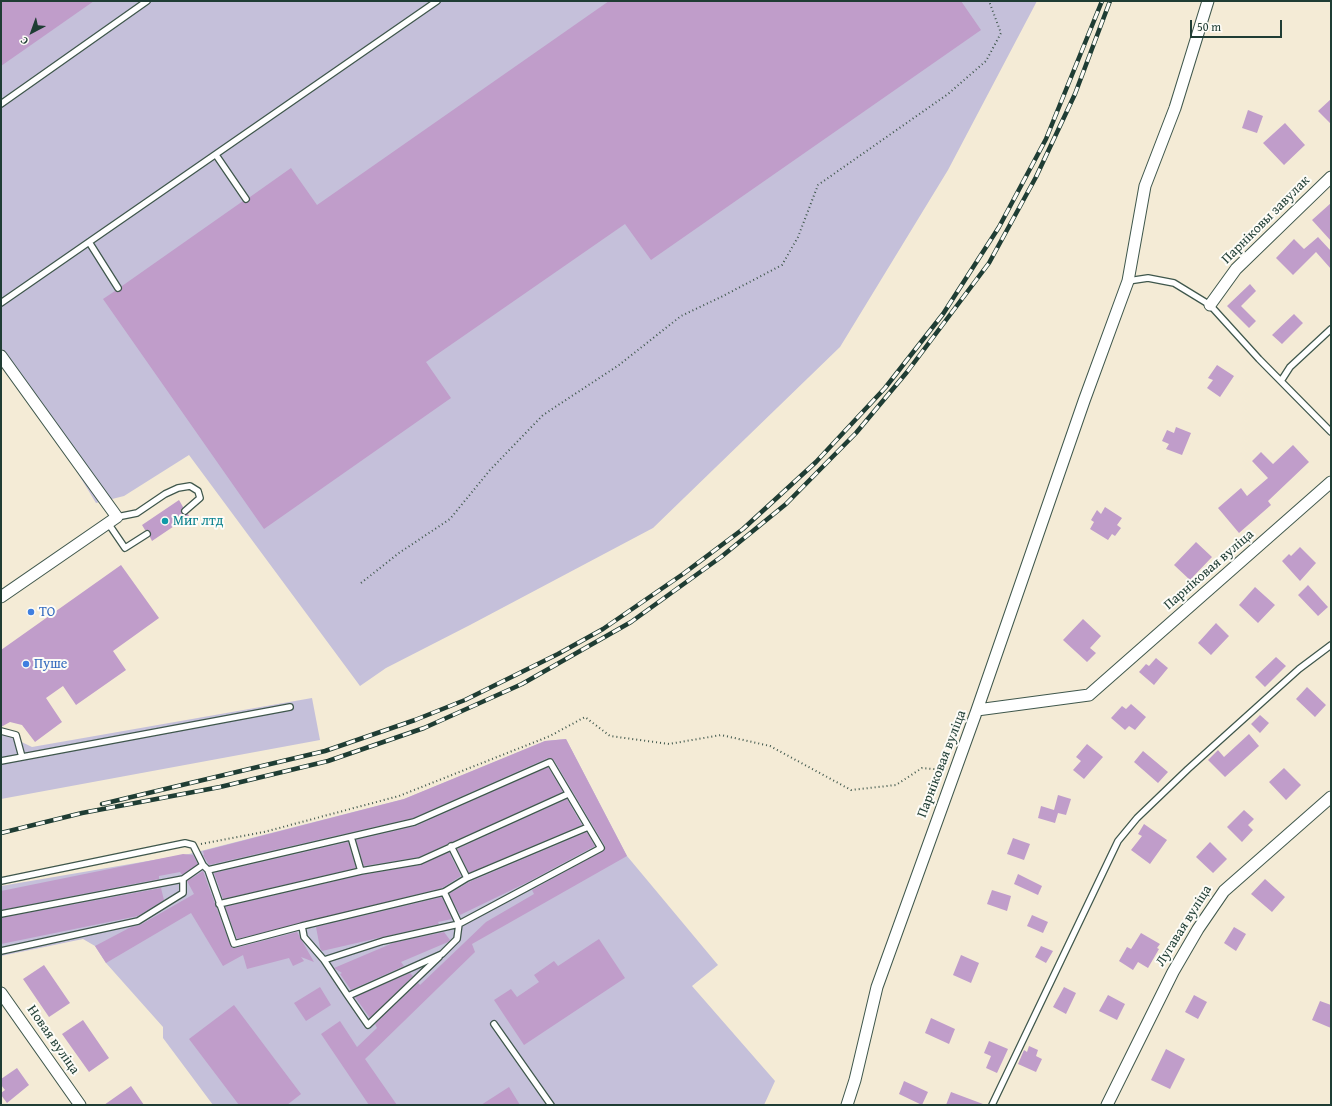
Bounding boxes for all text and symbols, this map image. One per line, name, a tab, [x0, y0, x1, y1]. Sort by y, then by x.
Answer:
north arrow	[12, 12, 52, 52]
scale bar	[1192, 12, 1284, 38]
text: 50 m	[1197, 18, 1221, 35]
text: С	[17, 33, 32, 49]
street label: Парніковы завулак	[1218, 172, 1314, 268]
place label: Миг лтд	[173, 513, 223, 529]
marker: Миг лтд	[160, 516, 170, 526]
street label: Парніковая вуліца	[1161, 526, 1257, 614]
place label: ТО	[39, 604, 55, 620]
marker: ТО	[26, 607, 36, 617]
place label: Пуше	[34, 656, 67, 672]
marker: Пуше	[21, 659, 31, 669]
street label: Парніковая вуліца	[914, 708, 970, 820]
street label: Лугавая вуліца	[1152, 882, 1216, 970]
street label: Новая вуліца	[23, 1002, 83, 1078]

